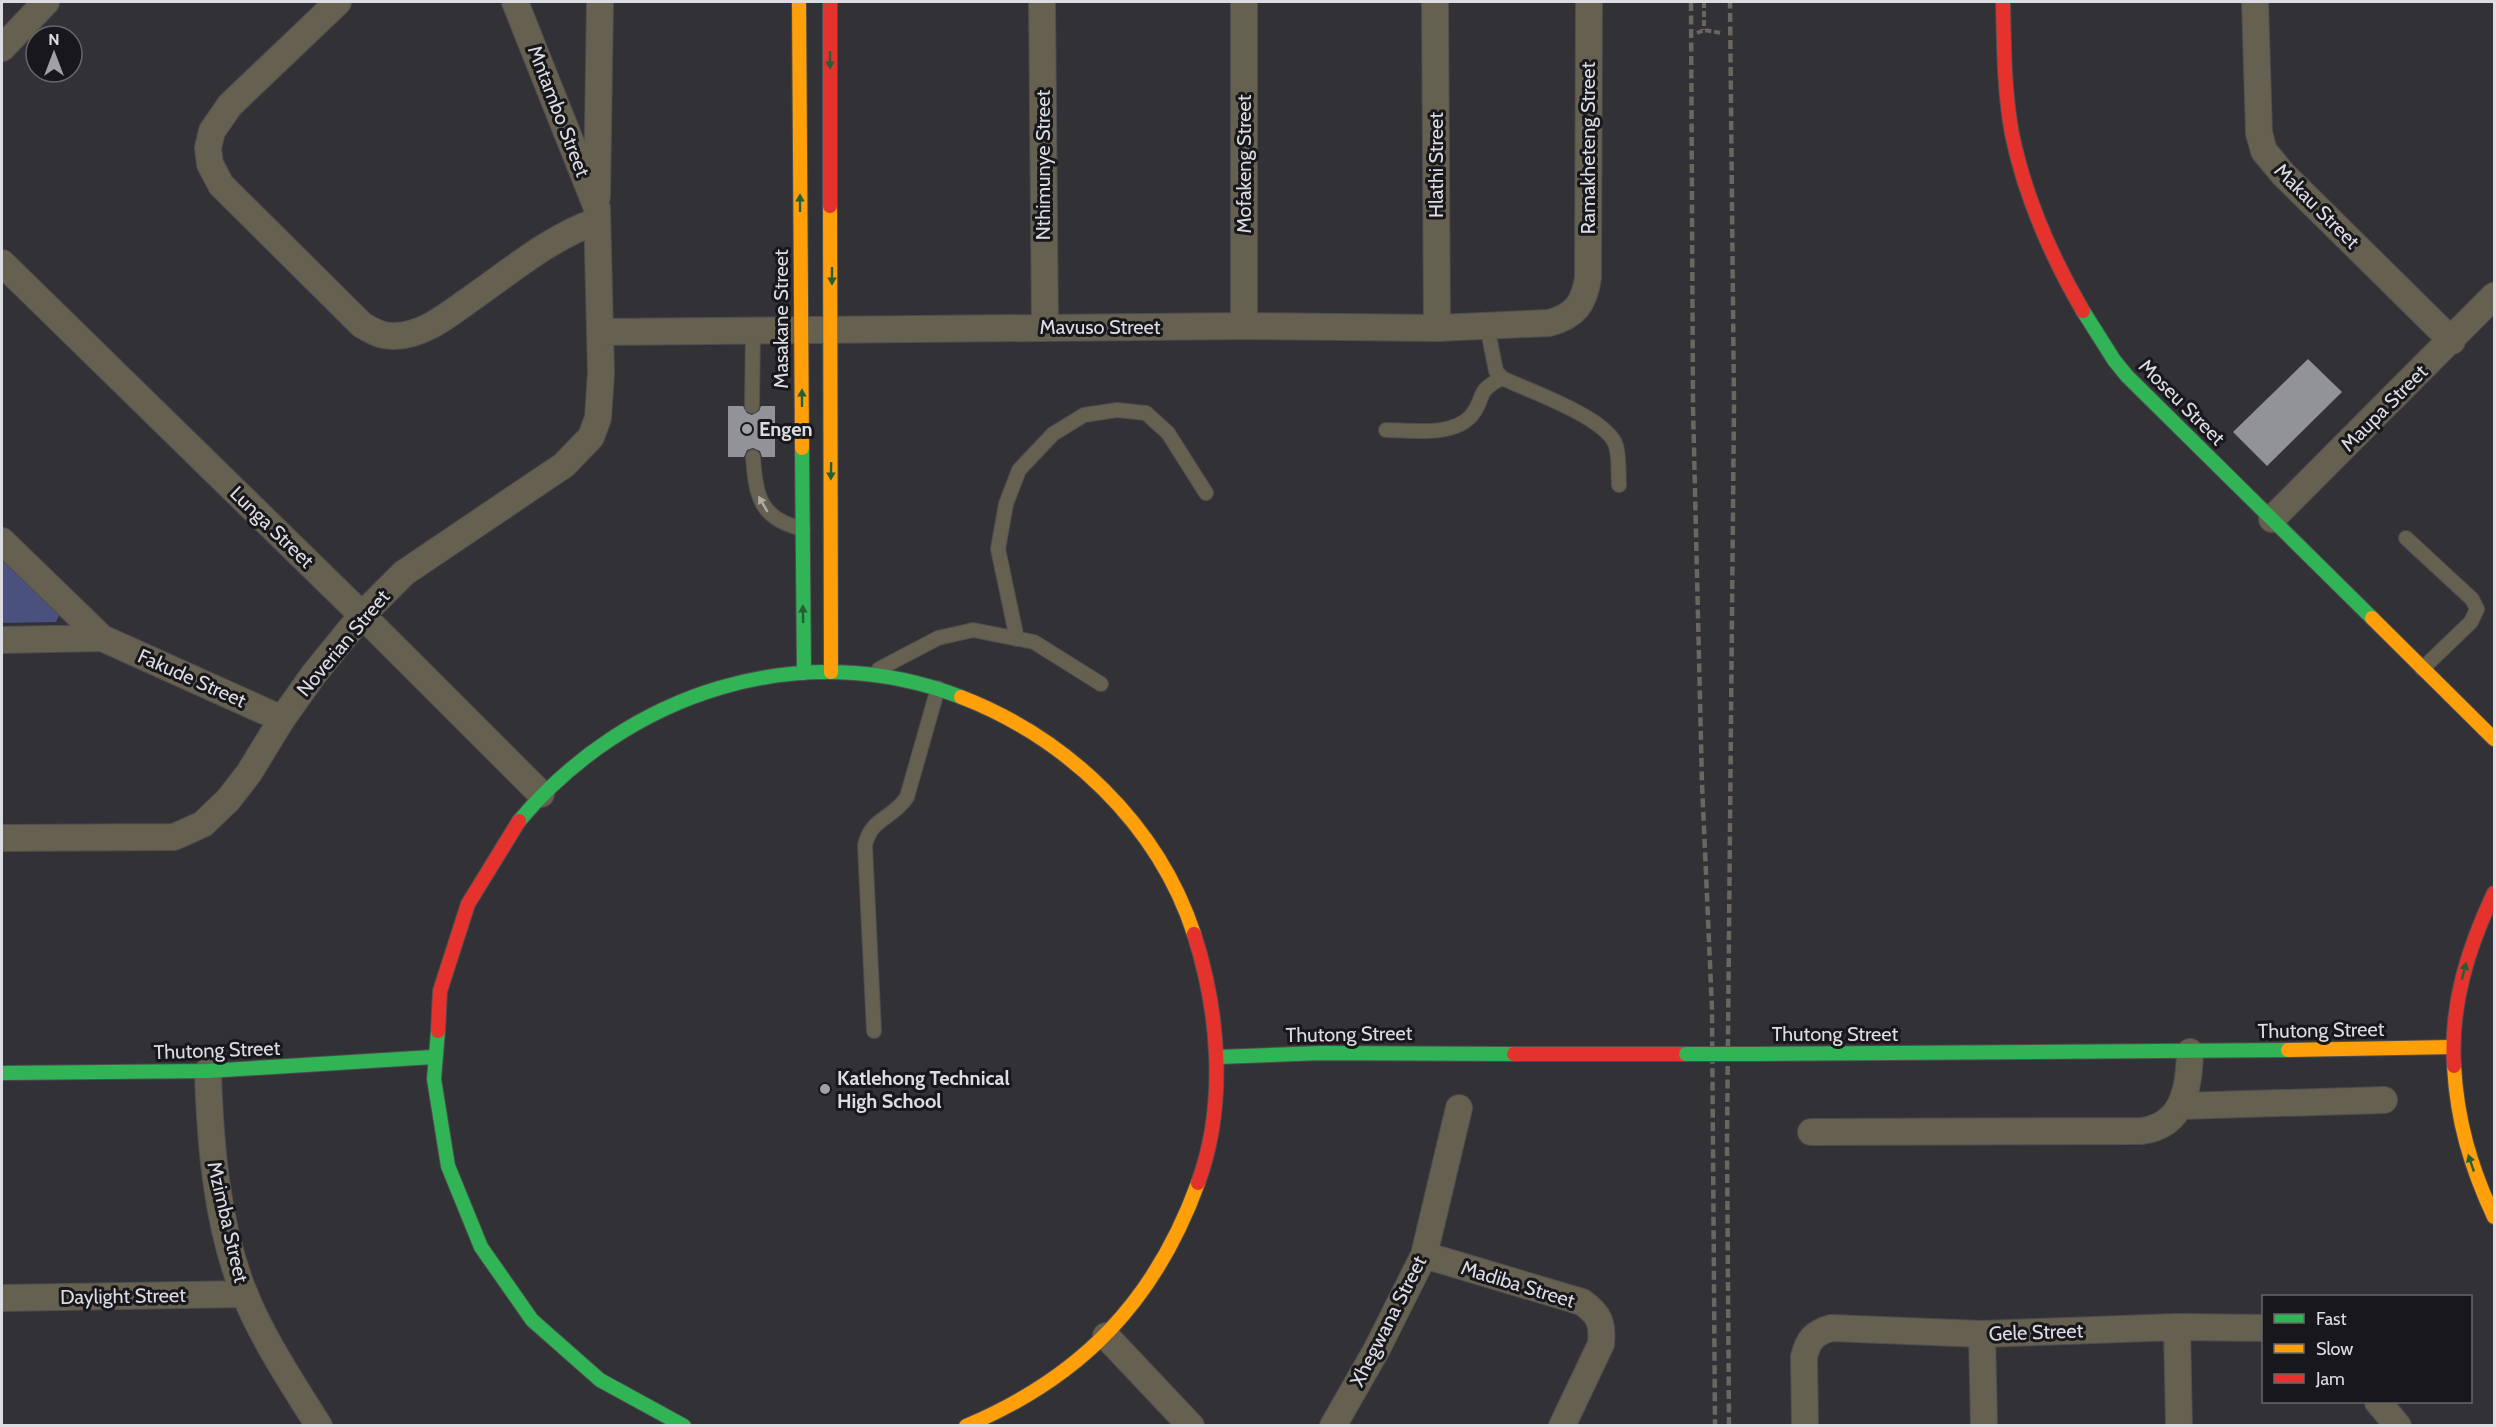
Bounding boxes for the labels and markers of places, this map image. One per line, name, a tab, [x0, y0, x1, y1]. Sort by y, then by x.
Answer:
place label: Engen	[759, 417, 813, 441]
marker: Engen	[740, 422, 754, 436]
place label: Katlehong Technical High School	[837, 1066, 1010, 1113]
marker: Katlehong Technical High School	[818, 1082, 832, 1096]

